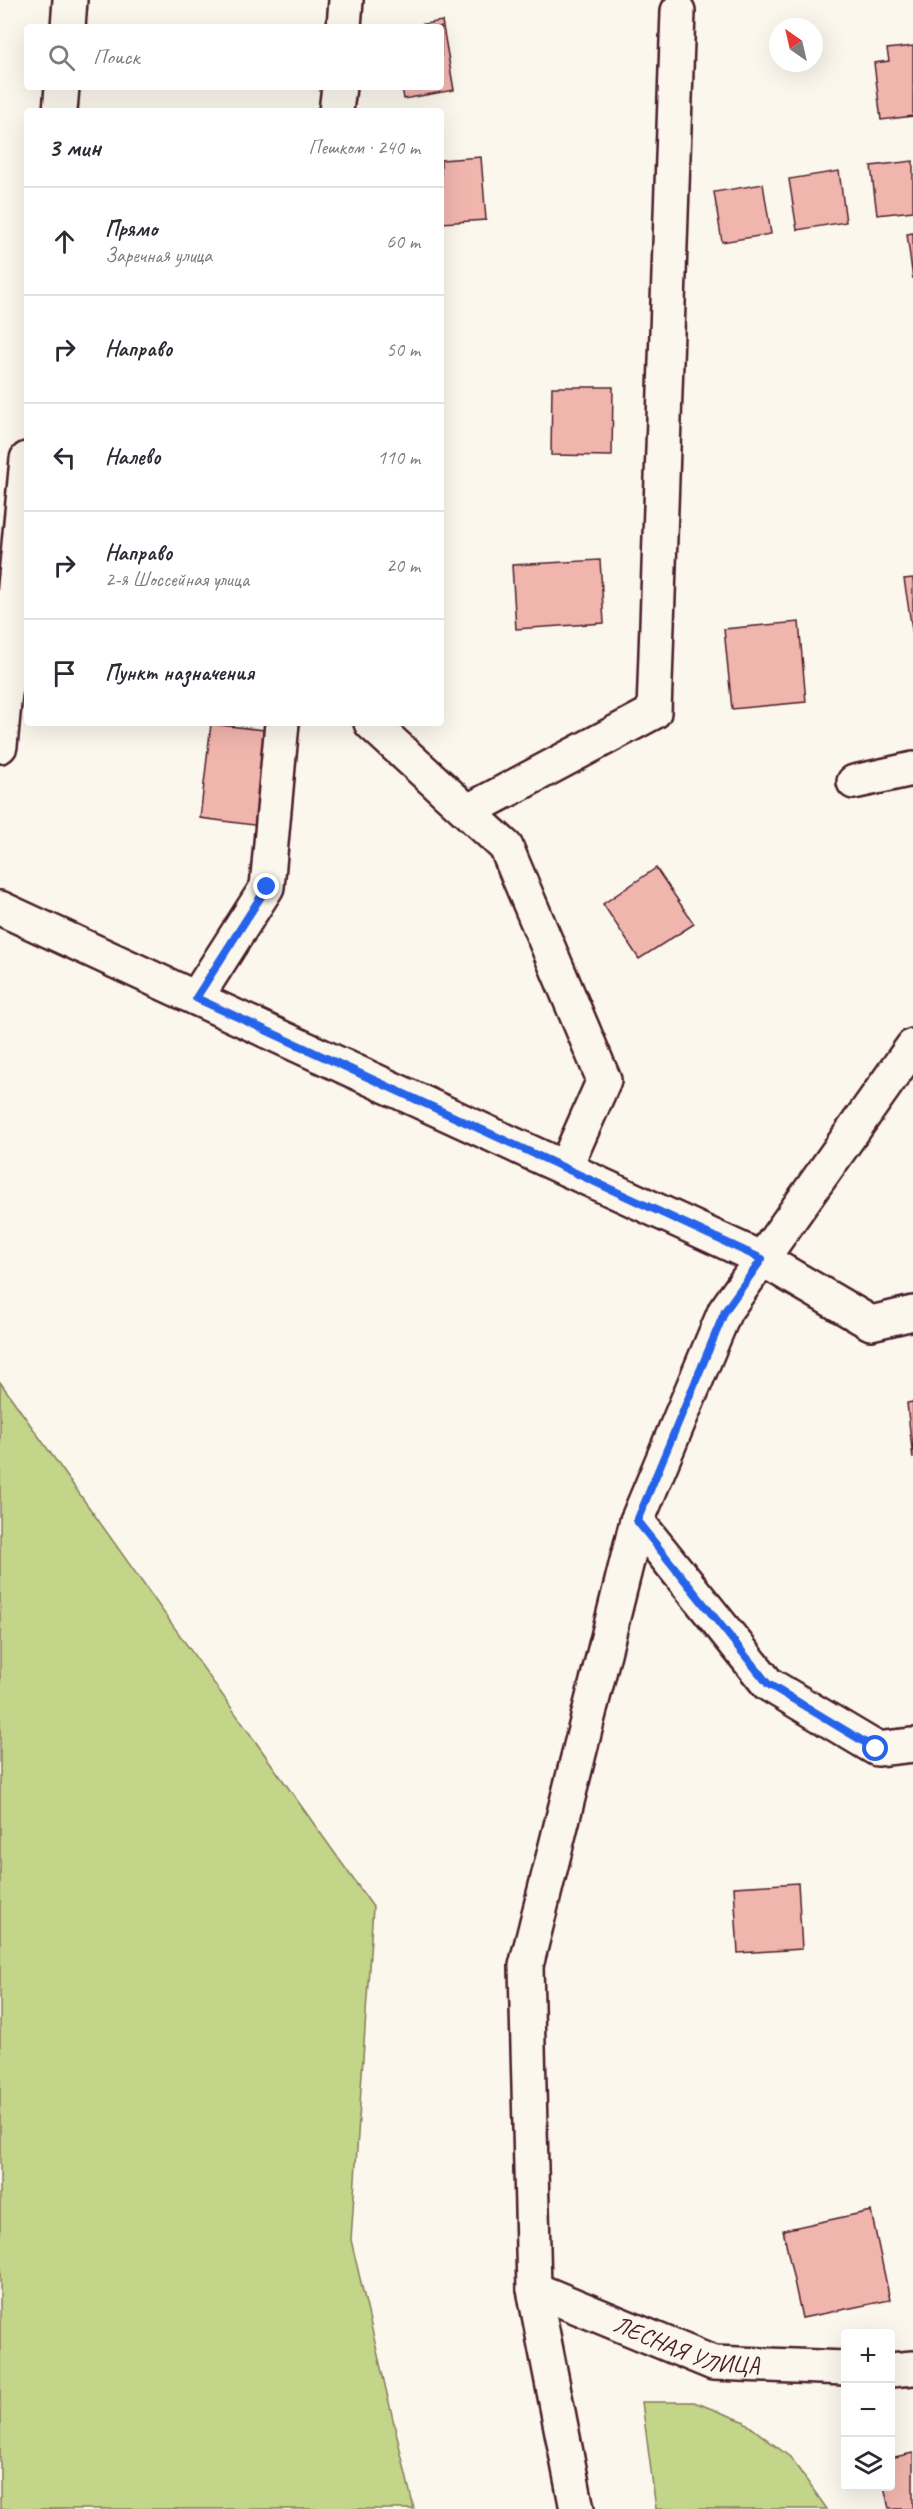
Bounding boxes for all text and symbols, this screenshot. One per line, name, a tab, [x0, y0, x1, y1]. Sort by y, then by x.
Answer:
north arrow	[769, 18, 823, 72]
search box	[24, 24, 444, 90]
icon: search	[45, 41, 78, 74]
text: Поиск	[93, 43, 139, 71]
text: 3 мин	[48, 131, 101, 164]
text: Пешком · 240 m	[308, 135, 420, 160]
text: Прямо	[105, 215, 157, 243]
icon: ahead	[48, 225, 81, 258]
text: 60 m	[386, 229, 420, 254]
text: Заречная улица	[105, 243, 212, 268]
icon: right	[48, 333, 81, 366]
text: Направо	[105, 335, 172, 363]
text: 50 m	[386, 337, 420, 362]
icon: left	[48, 441, 81, 474]
text: Налево	[105, 443, 161, 471]
text: 110 m	[377, 445, 420, 470]
text: Направо	[105, 539, 172, 567]
icon: right	[48, 549, 81, 582]
text: 20 m	[386, 553, 420, 578]
text: 2-я Шоссейная улица	[105, 567, 249, 592]
icon: arrive	[48, 657, 81, 690]
text: Пункт назначения	[105, 659, 254, 687]
route end	[253, 873, 279, 899]
route start	[862, 1735, 888, 1761]
street label: ЛЕСНАЯ УЛИЦА	[609, 2309, 761, 2380]
map controls	[841, 2329, 895, 2491]
button: +	[841, 2329, 895, 2383]
button: −	[841, 2383, 895, 2437]
button: layers	[841, 2437, 895, 2491]

